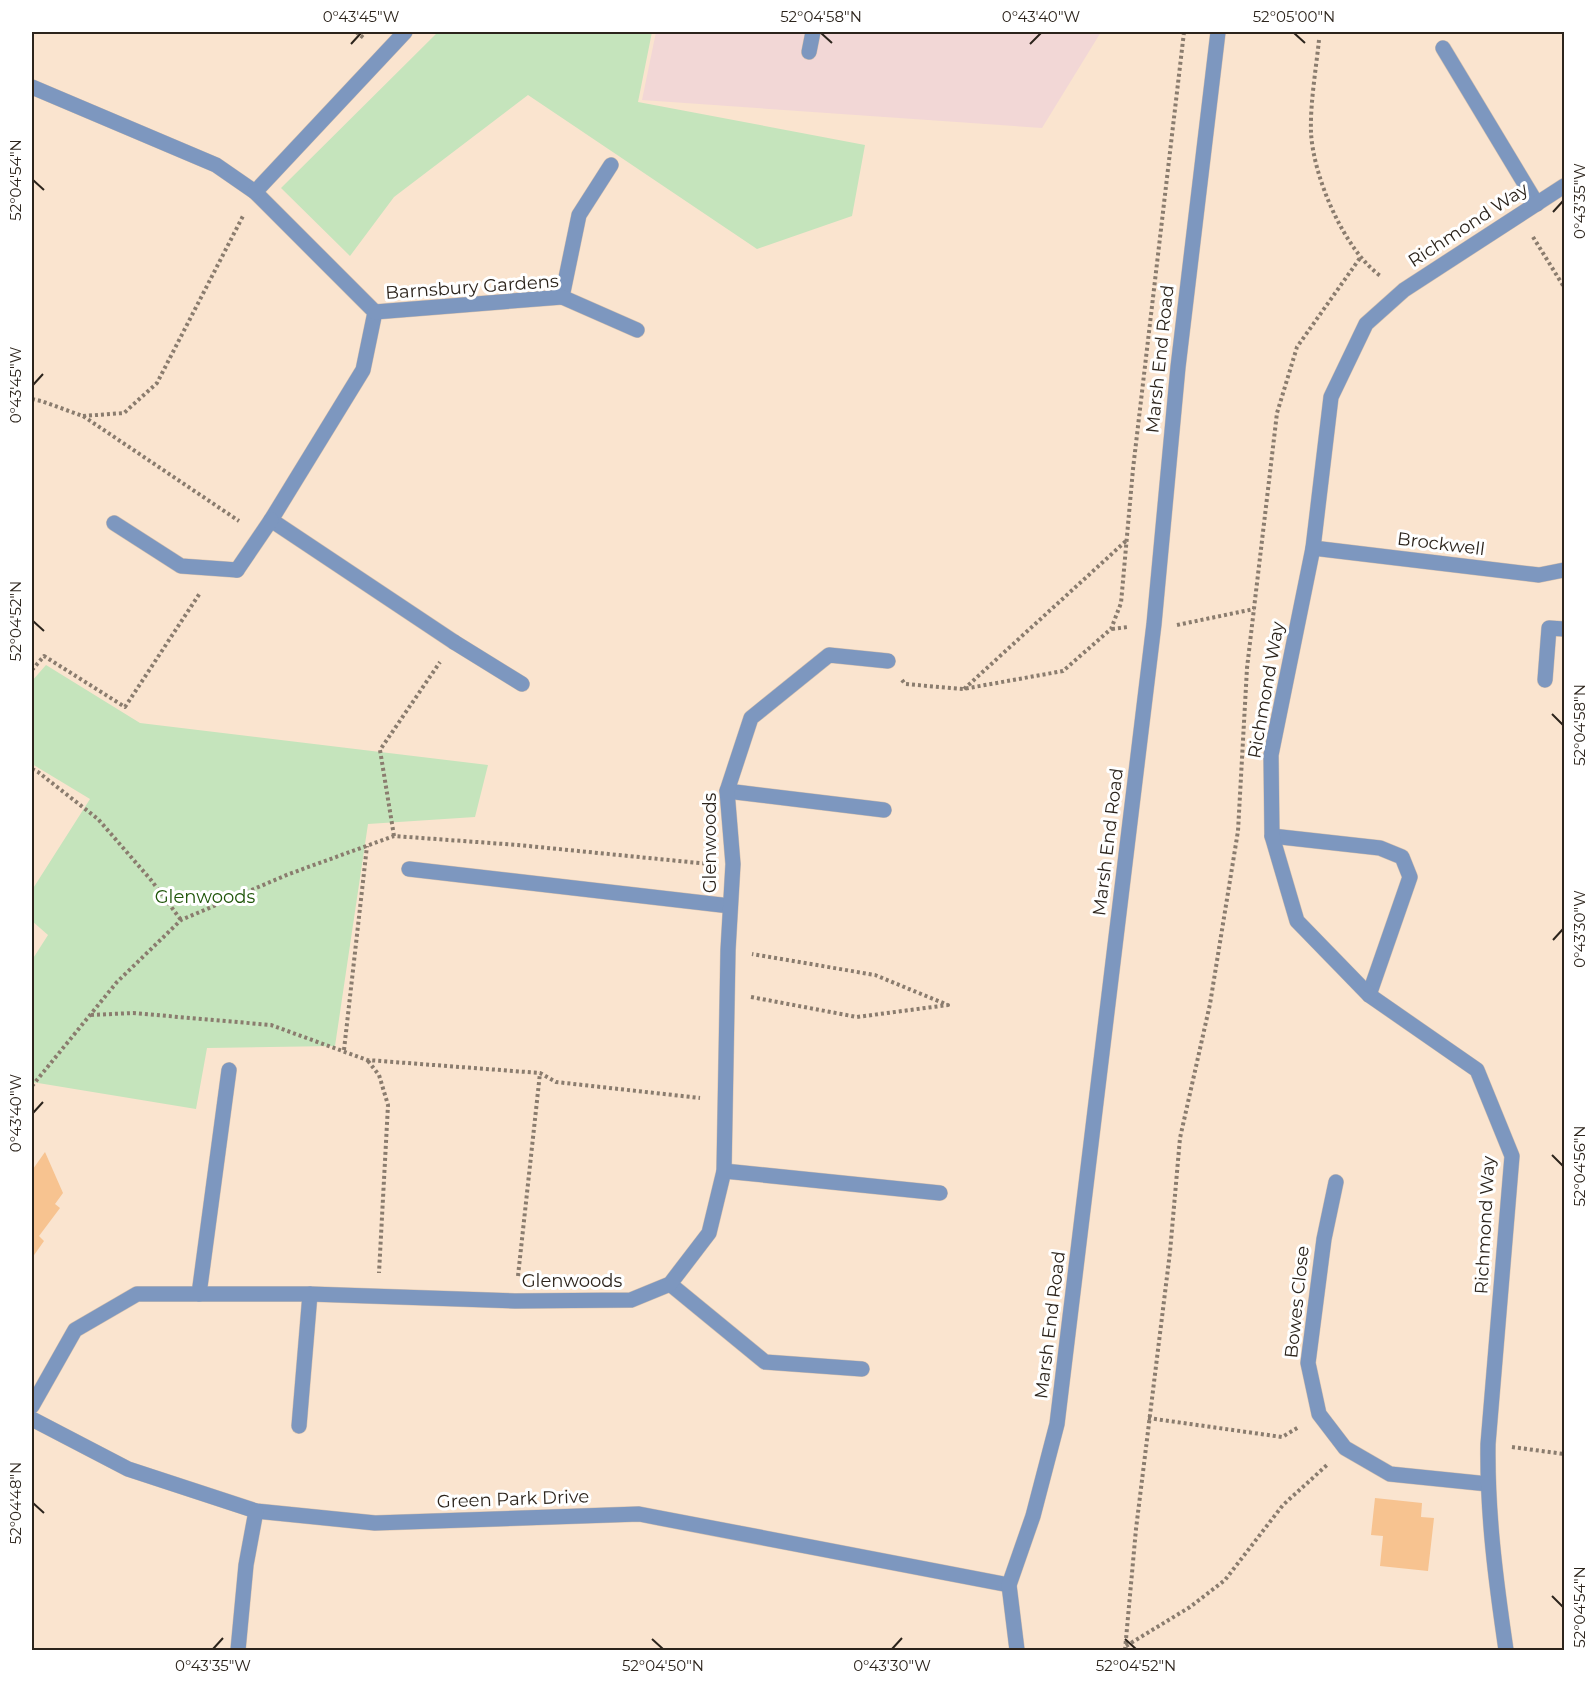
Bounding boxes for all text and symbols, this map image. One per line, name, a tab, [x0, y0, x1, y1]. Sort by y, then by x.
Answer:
text: 0°43'45"W	[323, 7, 400, 26]
text: 52°04'58"N	[780, 7, 862, 26]
text: 0°43'40"W	[1002, 7, 1080, 26]
text: 52°05'00"N	[1253, 7, 1335, 26]
text: 52°04'54"N	[6, 139, 25, 221]
text: 0°43'35"W	[1570, 163, 1589, 239]
street label: Richmond Way	[1404, 178, 1532, 272]
street label: Barnsbury Gardens	[385, 270, 560, 304]
street label: Marsh End Road	[1141, 284, 1179, 434]
text: 0°43'45"W	[6, 346, 25, 423]
street label: Brockwell	[1396, 528, 1486, 560]
text: 52°04'52"N	[6, 581, 25, 661]
street label: Richmond Way	[1243, 620, 1289, 760]
text: 52°04'58"N	[1570, 684, 1589, 766]
street label: Marsh End Road	[1088, 767, 1128, 917]
street label: Glenwoods	[699, 792, 721, 893]
park label: Glenwoods	[155, 886, 256, 908]
text: 0°43'30"W	[1570, 890, 1589, 968]
text: 0°43'40"W	[6, 1074, 25, 1152]
text: 52°04'56"N	[1570, 1125, 1589, 1207]
street label: Richmond Way	[1470, 1155, 1500, 1295]
street label: Bowes Close	[1280, 1245, 1314, 1359]
street label: Marsh End Road	[1030, 1250, 1070, 1400]
street label: Glenwoods	[522, 1270, 623, 1292]
text: 52°04'48"N	[6, 1462, 25, 1544]
street label: Green Park Drive	[436, 1485, 590, 1513]
text: 52°04'54"N	[1570, 1566, 1589, 1648]
text: 0°43'35"W	[175, 1656, 251, 1675]
text: 52°04'50"N	[622, 1656, 704, 1675]
text: 0°43'30"W	[853, 1656, 931, 1675]
text: 52°04'52"N	[1096, 1656, 1176, 1675]

